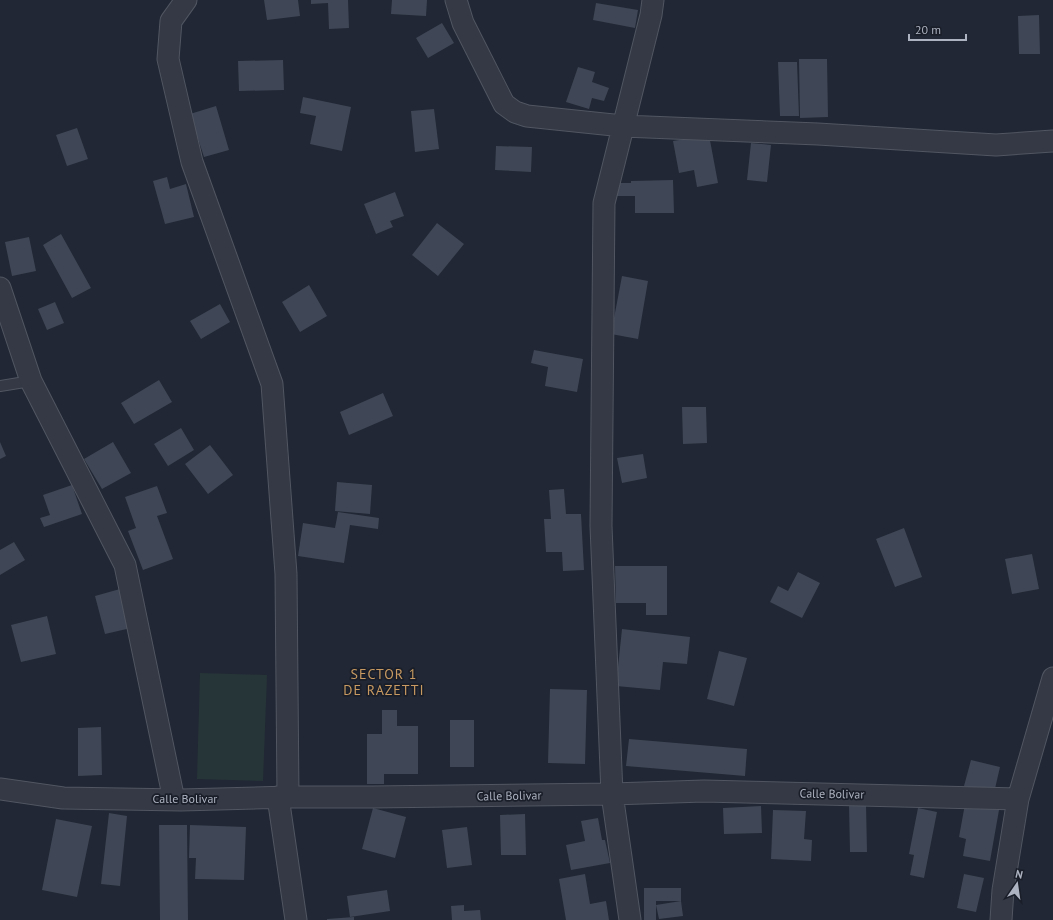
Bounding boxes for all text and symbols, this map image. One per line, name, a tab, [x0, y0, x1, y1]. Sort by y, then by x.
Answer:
scale bar	[909, 16, 966, 42]
text: 20 m	[915, 22, 941, 37]
district label: SECTOR 1 DE RAZETTI	[343, 665, 425, 699]
street label: Calle Bolivar	[799, 785, 865, 802]
street label: Calle Bolivar	[476, 787, 542, 804]
street label: Calle Bolivar	[153, 791, 217, 806]
north arrow	[997, 864, 1037, 904]
text: N	[1014, 867, 1024, 882]

